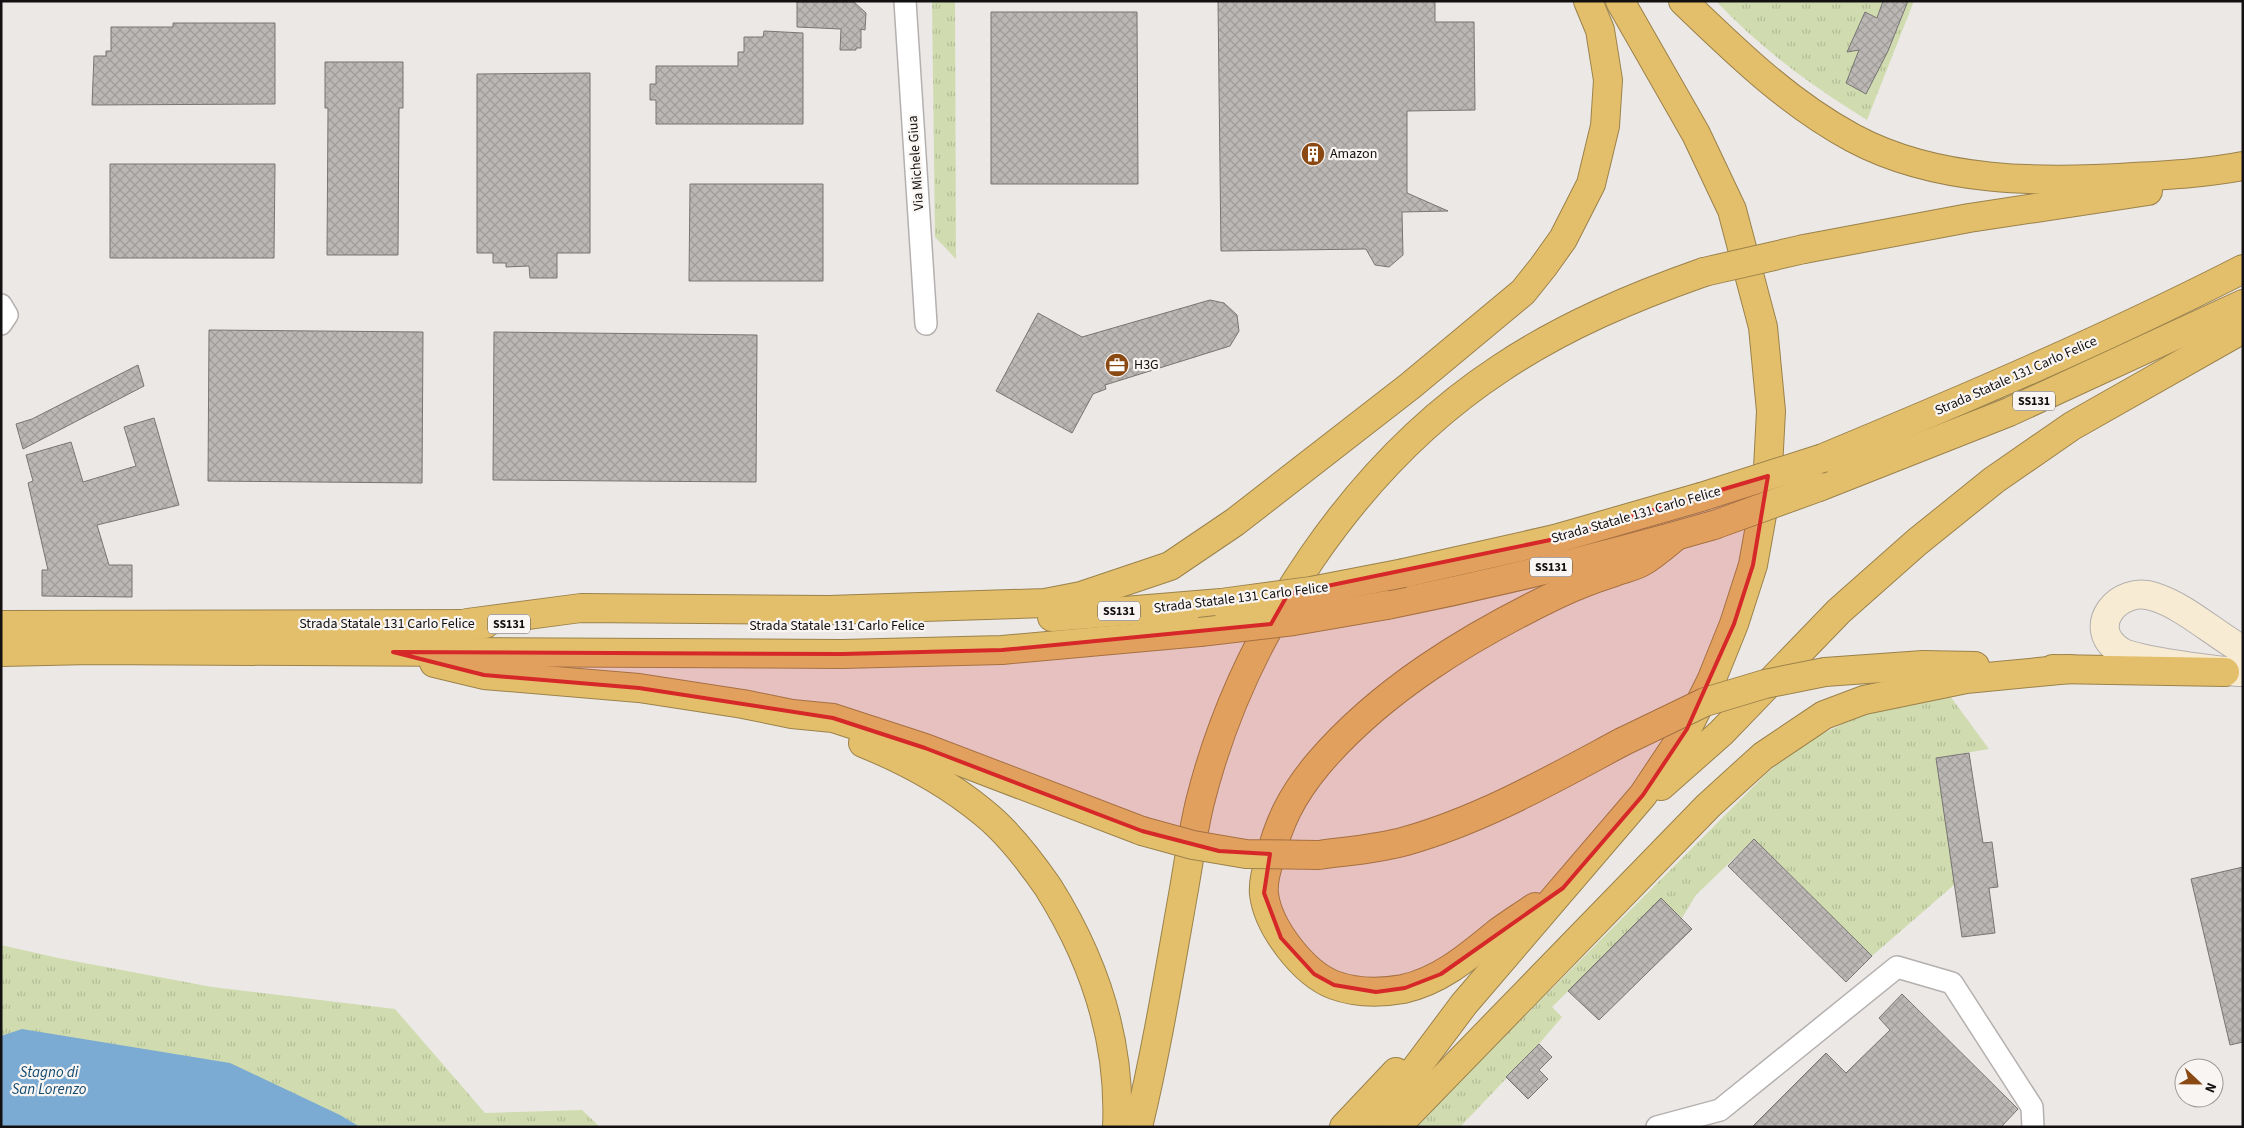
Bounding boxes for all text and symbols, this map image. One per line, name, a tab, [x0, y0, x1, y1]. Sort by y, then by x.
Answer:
street label: Via Michele Giua	[903, 115, 929, 211]
building icon: Amazon	[1300, 141, 1326, 167]
place label: Amazon	[1330, 144, 1377, 164]
street label: Strada Statale 131 Carlo Felice	[1932, 331, 2100, 421]
office icon: H3G	[1104, 352, 1130, 378]
place label: H3G	[1134, 355, 1159, 375]
road number: SS131	[2013, 392, 2055, 411]
street label: Strada Statale 131 Carlo Felice	[1549, 481, 1723, 549]
road number: SS131	[1530, 558, 1572, 576]
street label: Strada Statale 131 Carlo Felice	[1153, 577, 1329, 619]
road number: SS131	[1098, 602, 1140, 620]
street label: Strada Statale 131 Carlo Felice	[299, 614, 475, 634]
road number: SS131	[488, 614, 530, 634]
street label: Strada Statale 131 Carlo Felice	[749, 616, 925, 636]
north arrow	[2174, 1058, 2224, 1108]
water label: Stagno di San Lorenzo	[12, 1062, 87, 1100]
text: N	[2199, 1079, 2221, 1096]

